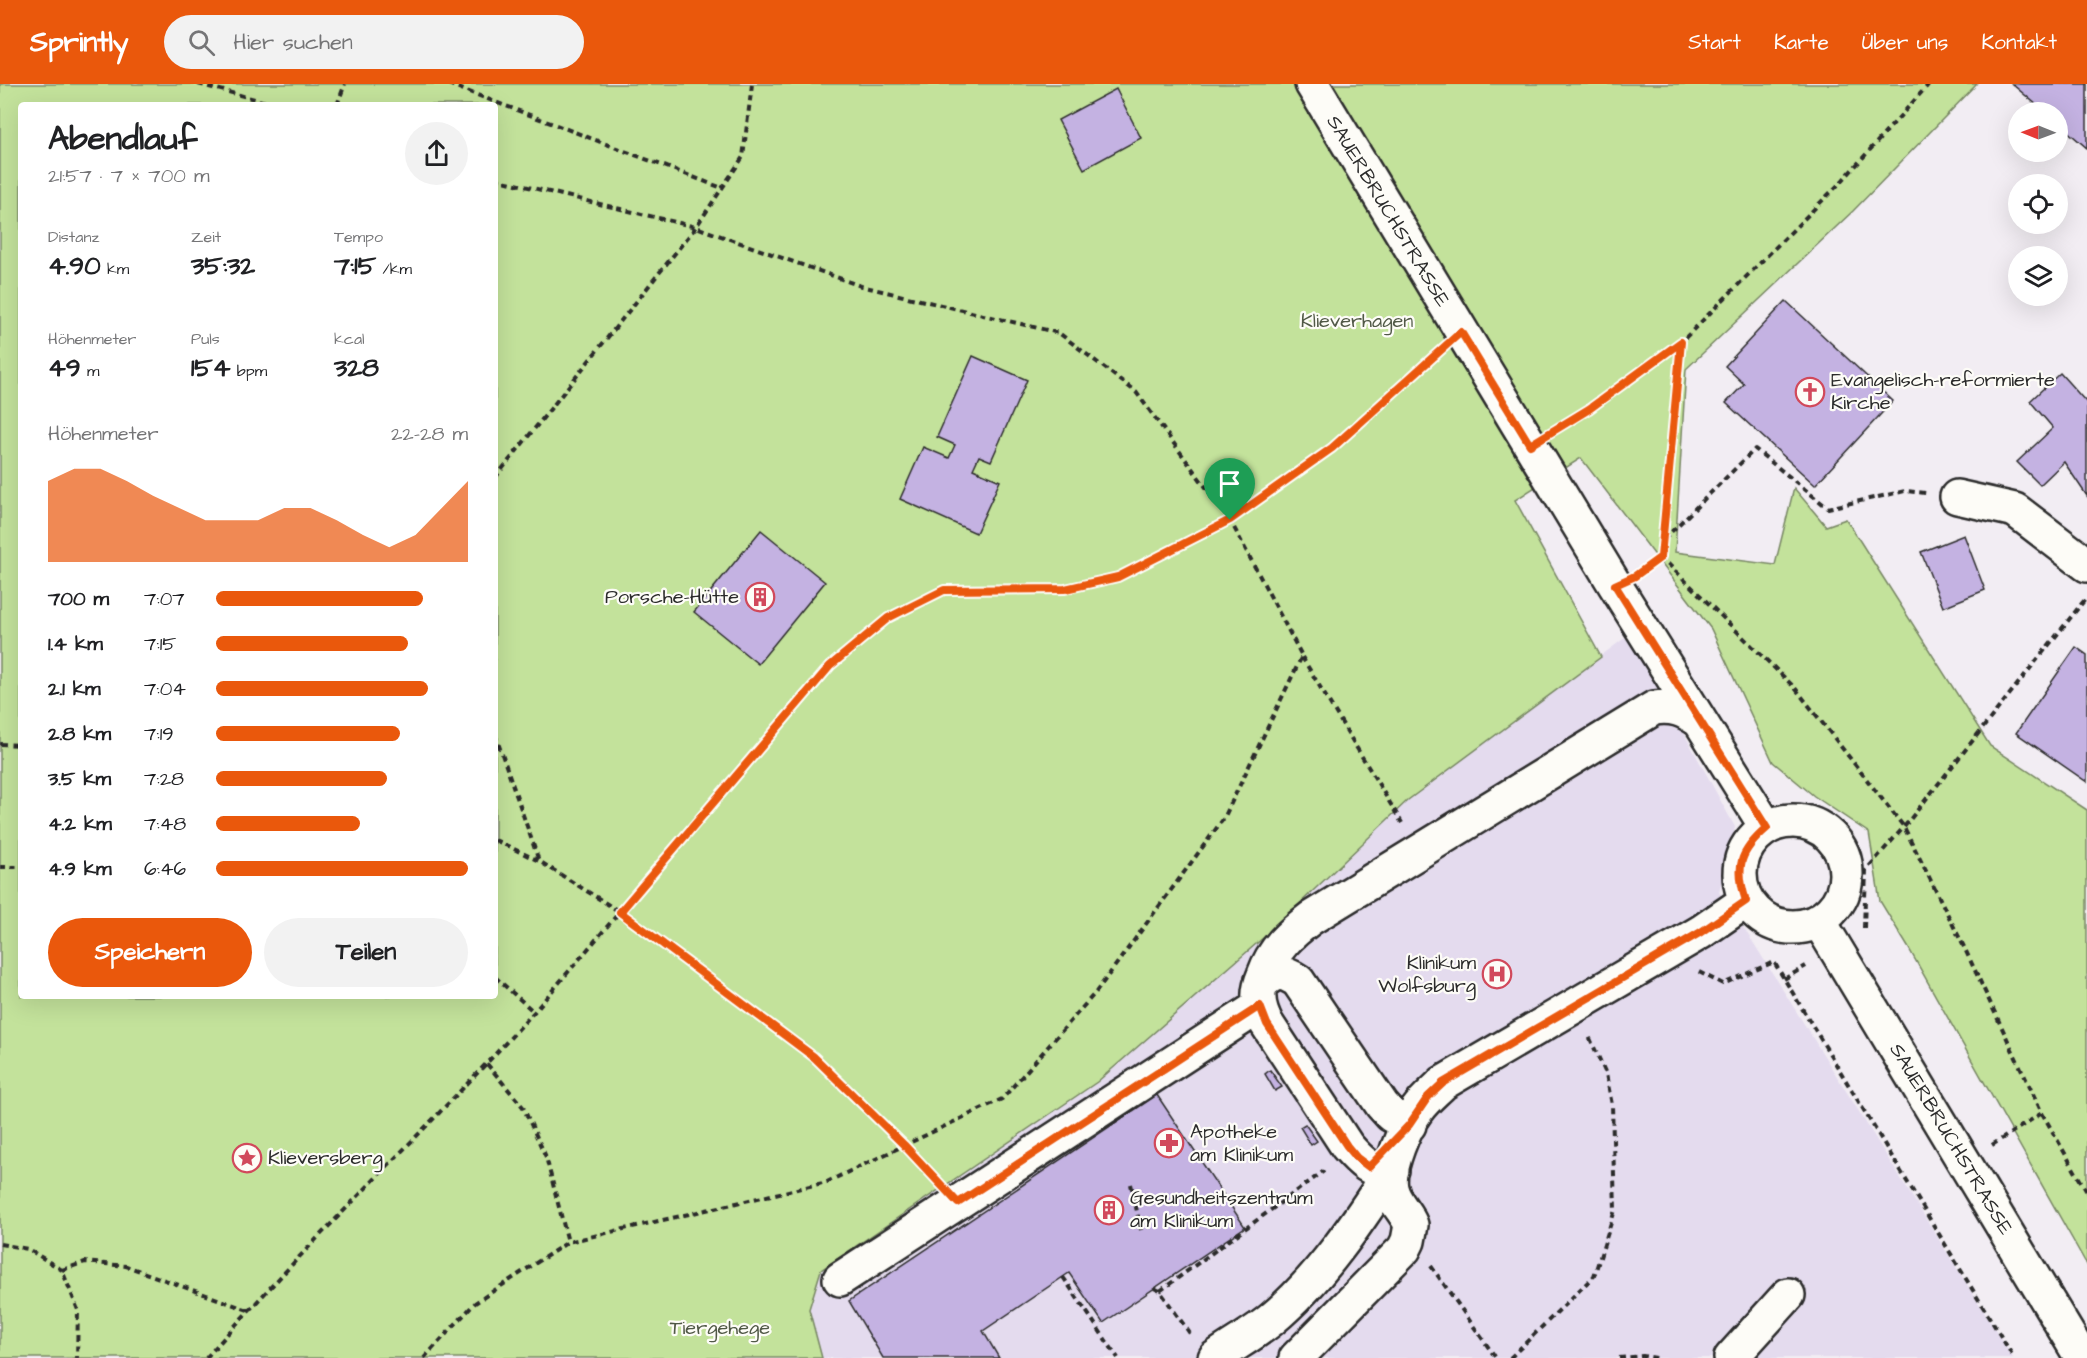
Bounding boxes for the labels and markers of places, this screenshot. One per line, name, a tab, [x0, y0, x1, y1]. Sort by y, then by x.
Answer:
place label: Evangelisch-reformierte Kirche	[1831, 366, 2055, 417]
church icon: Evangelisch-reformierte Kirche	[1794, 376, 1826, 408]
pin	[1204, 458, 1255, 520]
building icon: Porsche-Hütte	[744, 581, 776, 613]
place label: Porsche-Hütte	[605, 583, 739, 611]
place label: Klinikum Wolfsburg	[1378, 949, 1476, 1001]
hospital icon: Klinikum Wolfsburg	[1481, 958, 1513, 990]
place label: Apotheke am Klinikum	[1190, 1118, 1294, 1169]
pharmacy icon: Apotheke am Klinikum	[1153, 1127, 1185, 1159]
place icon: Klieversberg	[231, 1142, 263, 1174]
place label: Klieversberg	[268, 1144, 383, 1173]
place label: Gesundheitszentrum am Klinikum	[1130, 1184, 1313, 1235]
building icon: Gesundheitszentrum am Klinikum	[1093, 1194, 1125, 1226]

